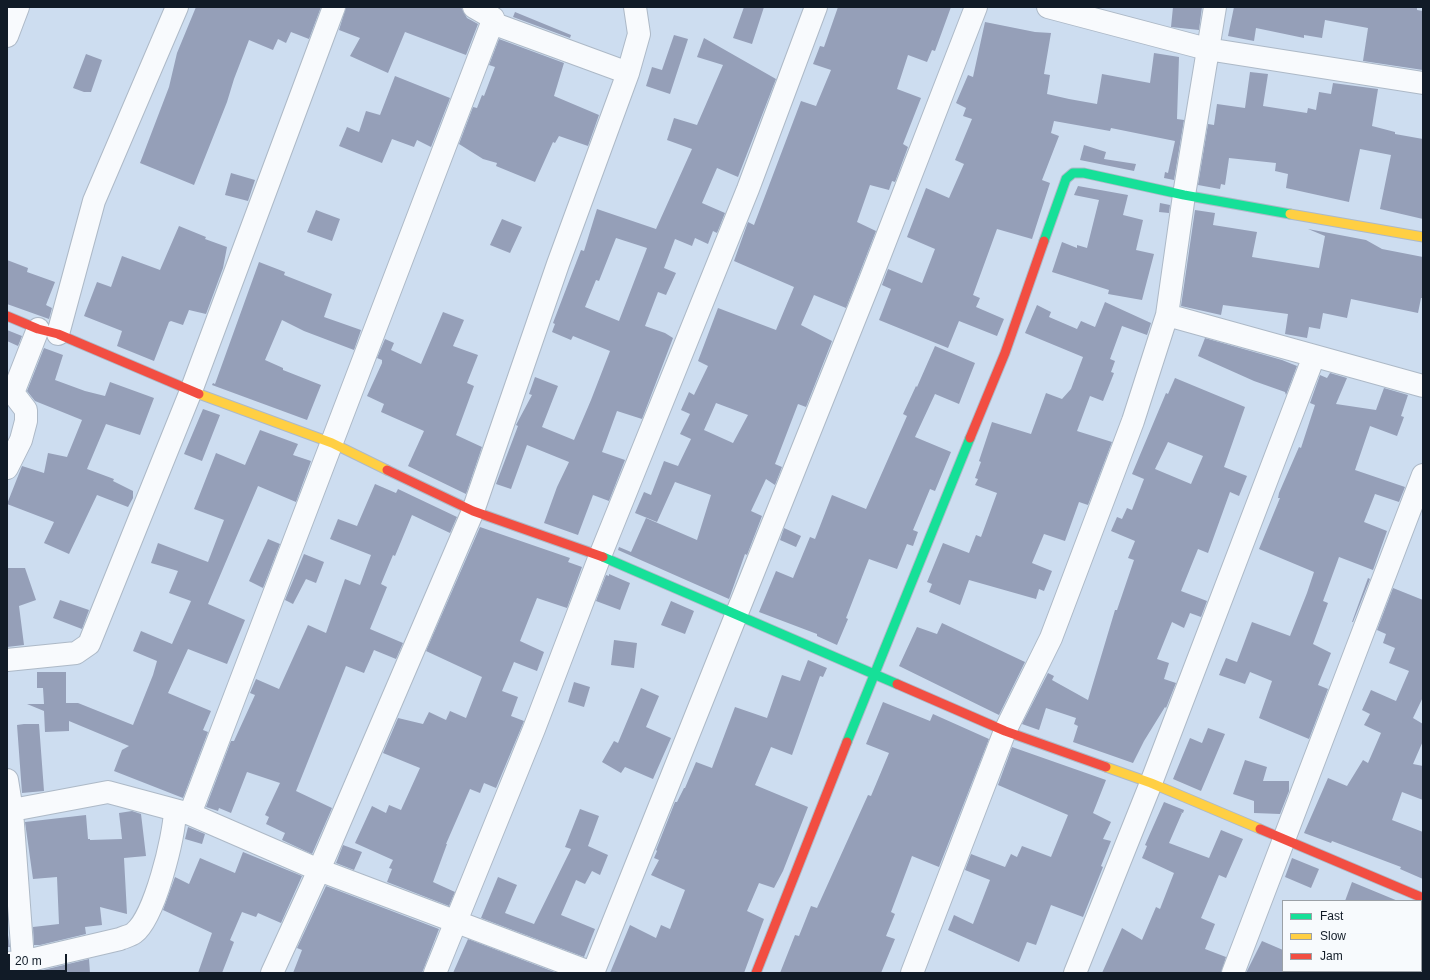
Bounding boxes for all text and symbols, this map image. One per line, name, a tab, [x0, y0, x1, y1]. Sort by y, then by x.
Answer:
legend	[1282, 900, 1422, 972]
text: Fast	[1320, 909, 1343, 923]
text: Slow	[1320, 929, 1346, 943]
scale bar	[10, 946, 69, 972]
text: Jam	[1320, 949, 1343, 963]
text: 20 m	[15, 954, 42, 968]

